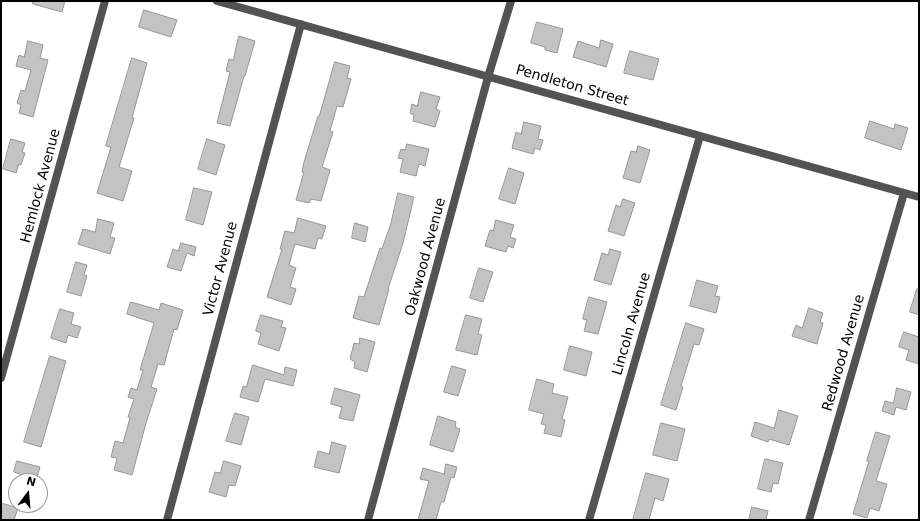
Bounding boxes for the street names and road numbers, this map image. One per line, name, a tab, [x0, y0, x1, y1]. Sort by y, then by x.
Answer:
street label: Pendleton Street	[514, 62, 630, 110]
street label: Hemlock Avenue	[18, 127, 64, 245]
street label: Oakwood Avenue	[402, 196, 450, 318]
street label: Victor Avenue	[200, 220, 242, 318]
street label: Lincoln Avenue	[609, 271, 655, 377]
street label: Redwood Avenue	[819, 293, 869, 413]

